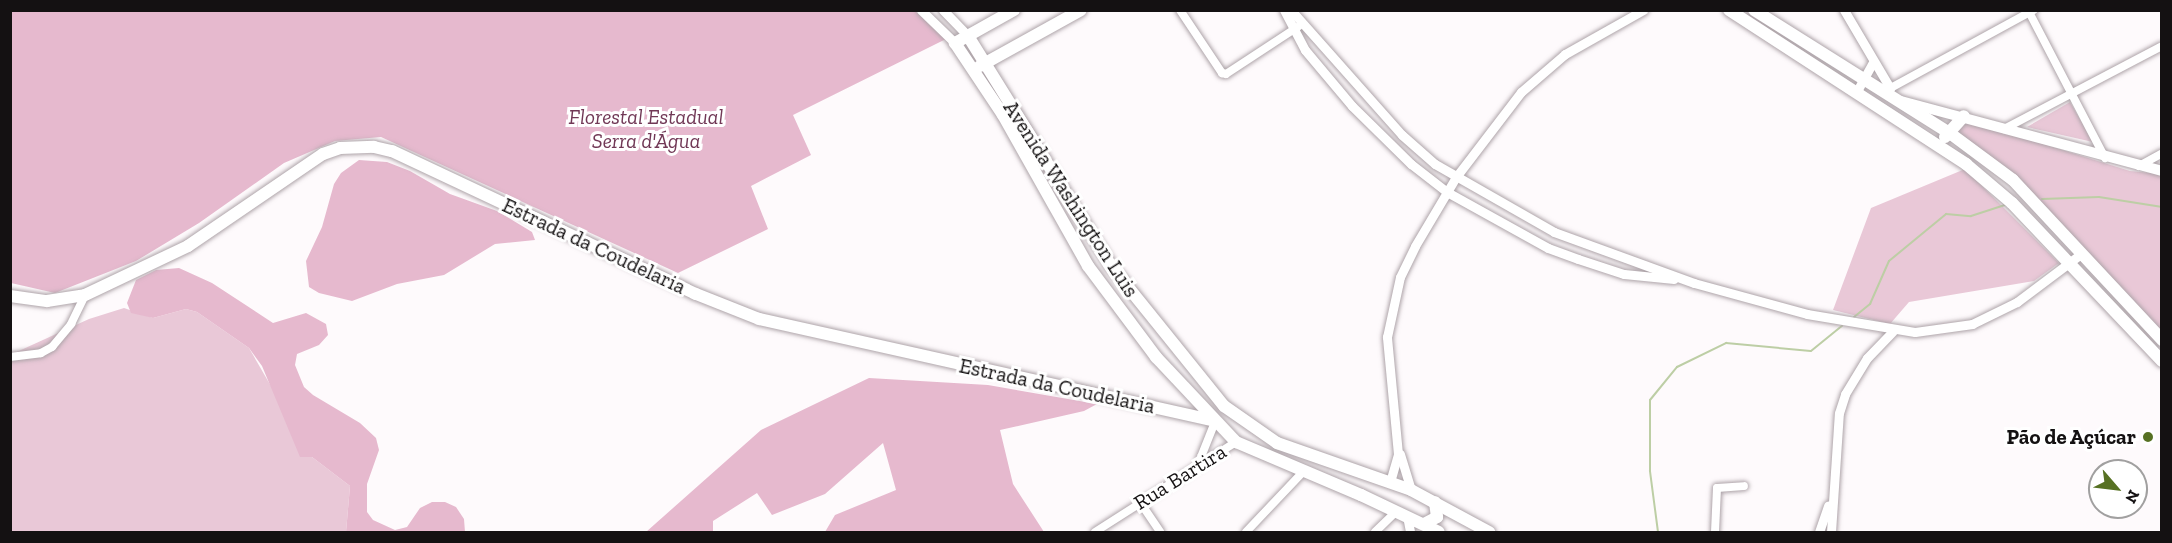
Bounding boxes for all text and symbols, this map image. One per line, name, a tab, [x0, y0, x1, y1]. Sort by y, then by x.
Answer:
street label: Avenida Washington Luis	[998, 96, 1144, 302]
park label: Florestal Estadual Serra d'Água	[569, 104, 723, 154]
street label: Estrada da Coudelaria	[498, 192, 690, 300]
street label: Estrada da Coudelaria	[957, 353, 1157, 419]
place label: Pão de Açúcar	[2006, 424, 2136, 450]
marker: Pão de Açúcar	[2141, 430, 2155, 444]
street label: Rua Bartira	[1129, 439, 1231, 515]
north arrow	[2088, 459, 2148, 519]
text: N	[2121, 487, 2144, 507]

